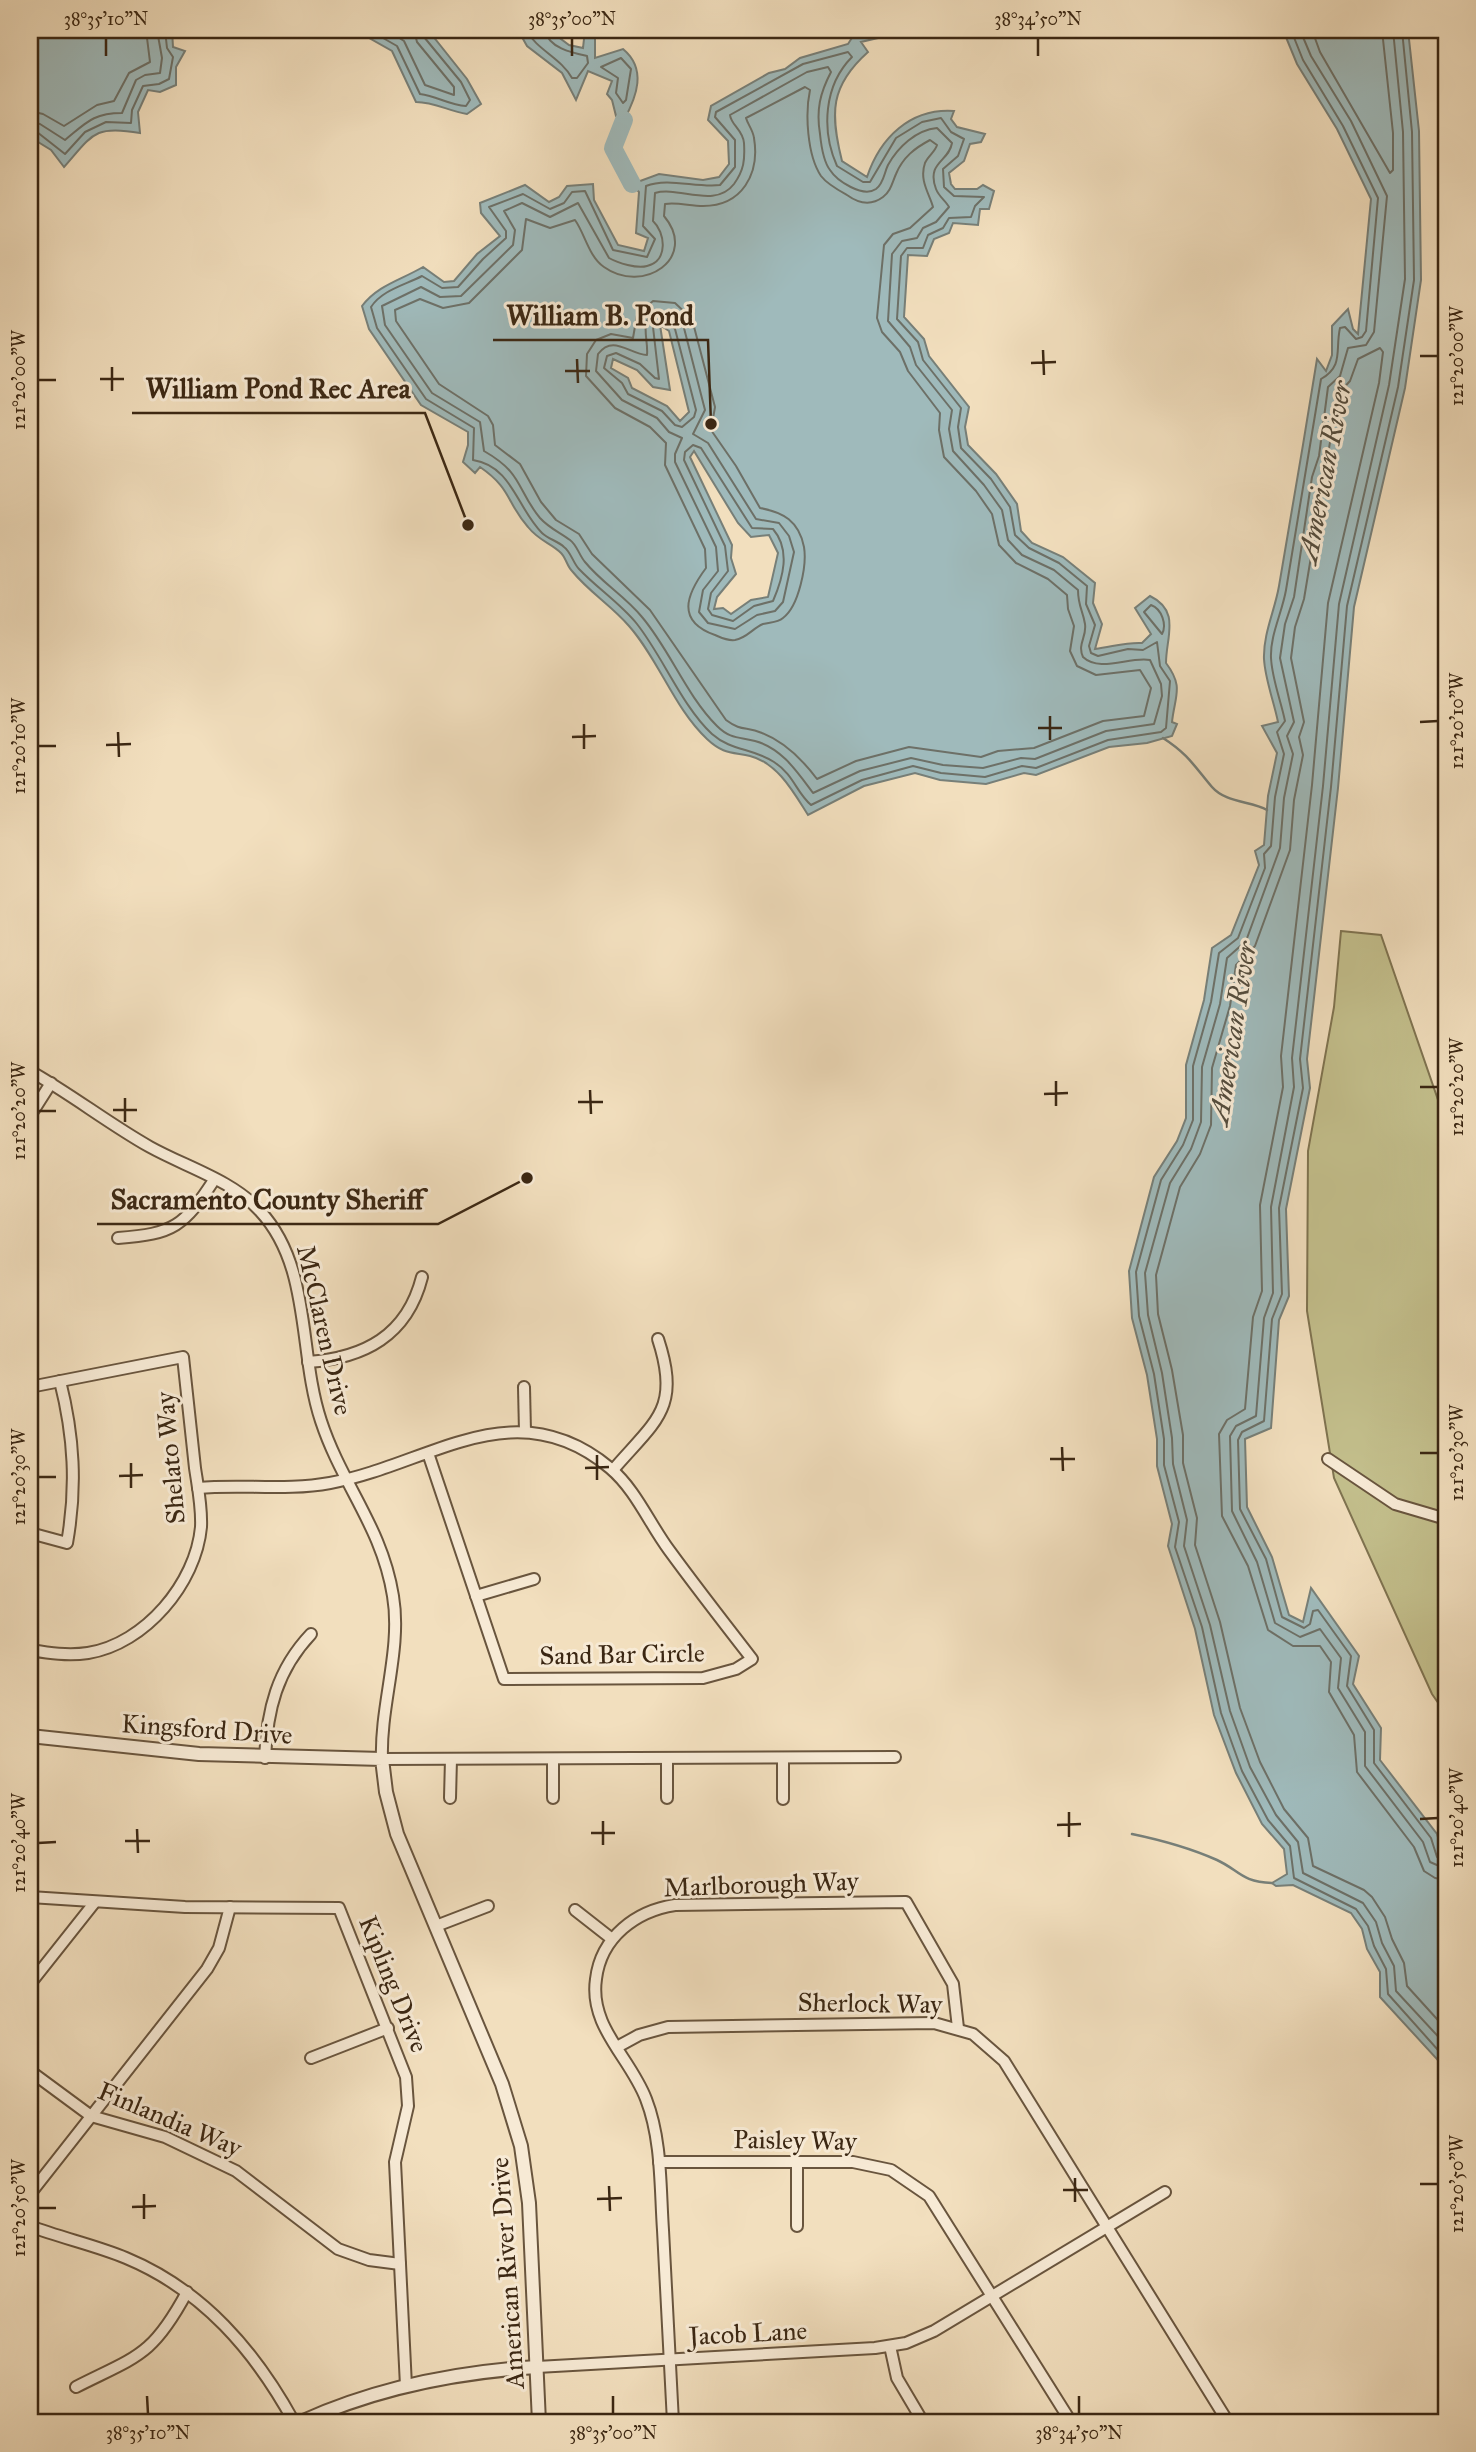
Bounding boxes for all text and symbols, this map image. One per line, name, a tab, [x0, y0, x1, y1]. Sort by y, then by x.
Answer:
text: 38°35'10"N	[64, 8, 148, 30]
text: 38°35'00"N	[528, 8, 616, 30]
text: 38°34'50"N	[994, 8, 1082, 30]
callout: William B. Pond	[493, 291, 708, 340]
text: William B. Pond	[506, 298, 695, 333]
text: 121°20'00"W	[1446, 305, 1468, 406]
text: 121°20'00"W	[8, 329, 30, 430]
callout: William Pond Rec Area	[132, 364, 425, 413]
text: William Pond Rec Area	[145, 371, 412, 406]
water label: American River	[1289, 377, 1360, 569]
text: 121°20'10"W	[1446, 672, 1468, 769]
text: 121°20'10"W	[8, 697, 30, 794]
water label: American River	[1200, 938, 1264, 1130]
text: 121°20'20"W	[1446, 1037, 1468, 1136]
text: 121°20'20"W	[8, 1061, 30, 1160]
callout: Sacramento County Sheriff	[97, 1175, 438, 1224]
text: Sacramento County Sheriff	[110, 1182, 429, 1217]
street label: McClaren Drive	[290, 1242, 360, 1418]
street label: Shelato Way	[148, 1390, 192, 1525]
text: 121°20'30"W	[1446, 1404, 1468, 1501]
text: 121°20'30"W	[8, 1428, 30, 1525]
street label: Sand Bar Circle	[539, 1637, 705, 1671]
street label: Kingsford Drive	[120, 1707, 294, 1751]
text: 121°20'40"W	[1446, 1767, 1468, 1868]
text: 121°20'40"W	[8, 1792, 30, 1893]
street label: Marlborough Way	[663, 1865, 860, 1903]
street label: Kipling Drive	[352, 1911, 436, 2057]
street label: Sherlock Way	[797, 1986, 944, 2020]
street label: Finlandia Way	[93, 2074, 248, 2164]
street label: Paisley Way	[733, 2123, 858, 2157]
text: 121°20'50"W	[1446, 2134, 1468, 2233]
street label: American River Drive	[483, 2156, 531, 2391]
text: 121°20'50"W	[8, 2158, 30, 2257]
street label: Jacob Lane	[685, 2314, 808, 2352]
text: 38°35'10"N	[106, 2422, 190, 2444]
text: 38°35'00"N	[569, 2422, 657, 2444]
text: 38°34'50"N	[1035, 2422, 1123, 2444]

